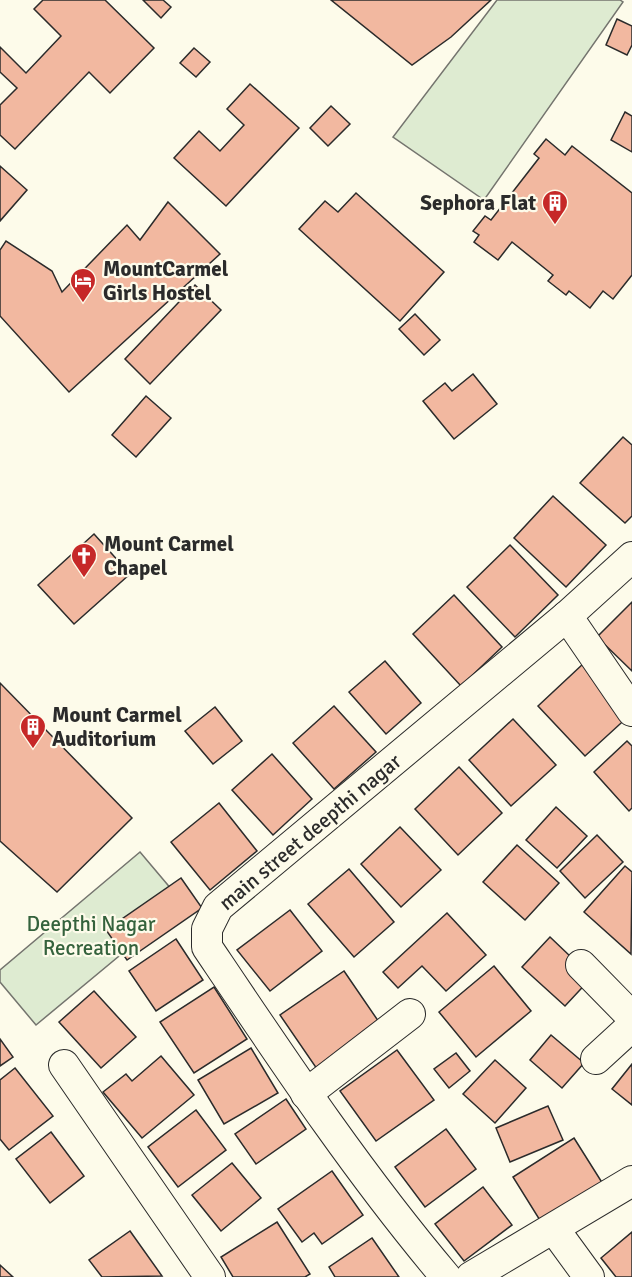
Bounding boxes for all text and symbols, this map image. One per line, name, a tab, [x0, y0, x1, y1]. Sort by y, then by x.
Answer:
building icon: Sephora Flat	[540, 188, 570, 226]
place label: Sephora Flat	[420, 190, 536, 216]
place label: MountCarmel Girls Hostel	[103, 256, 229, 306]
hotel icon: MountCarmel Girls Hostel	[68, 266, 98, 304]
place label: Mount Carmel Chapel	[104, 531, 234, 581]
church icon: Mount Carmel Chapel	[69, 541, 99, 579]
place label: Mount Carmel Auditorium	[52, 702, 182, 752]
building icon: Mount Carmel Auditorium	[18, 712, 48, 750]
street label: main street deepthi nagar	[214, 748, 407, 916]
park label: Deepthi Nagar Recreation	[26, 911, 156, 961]

